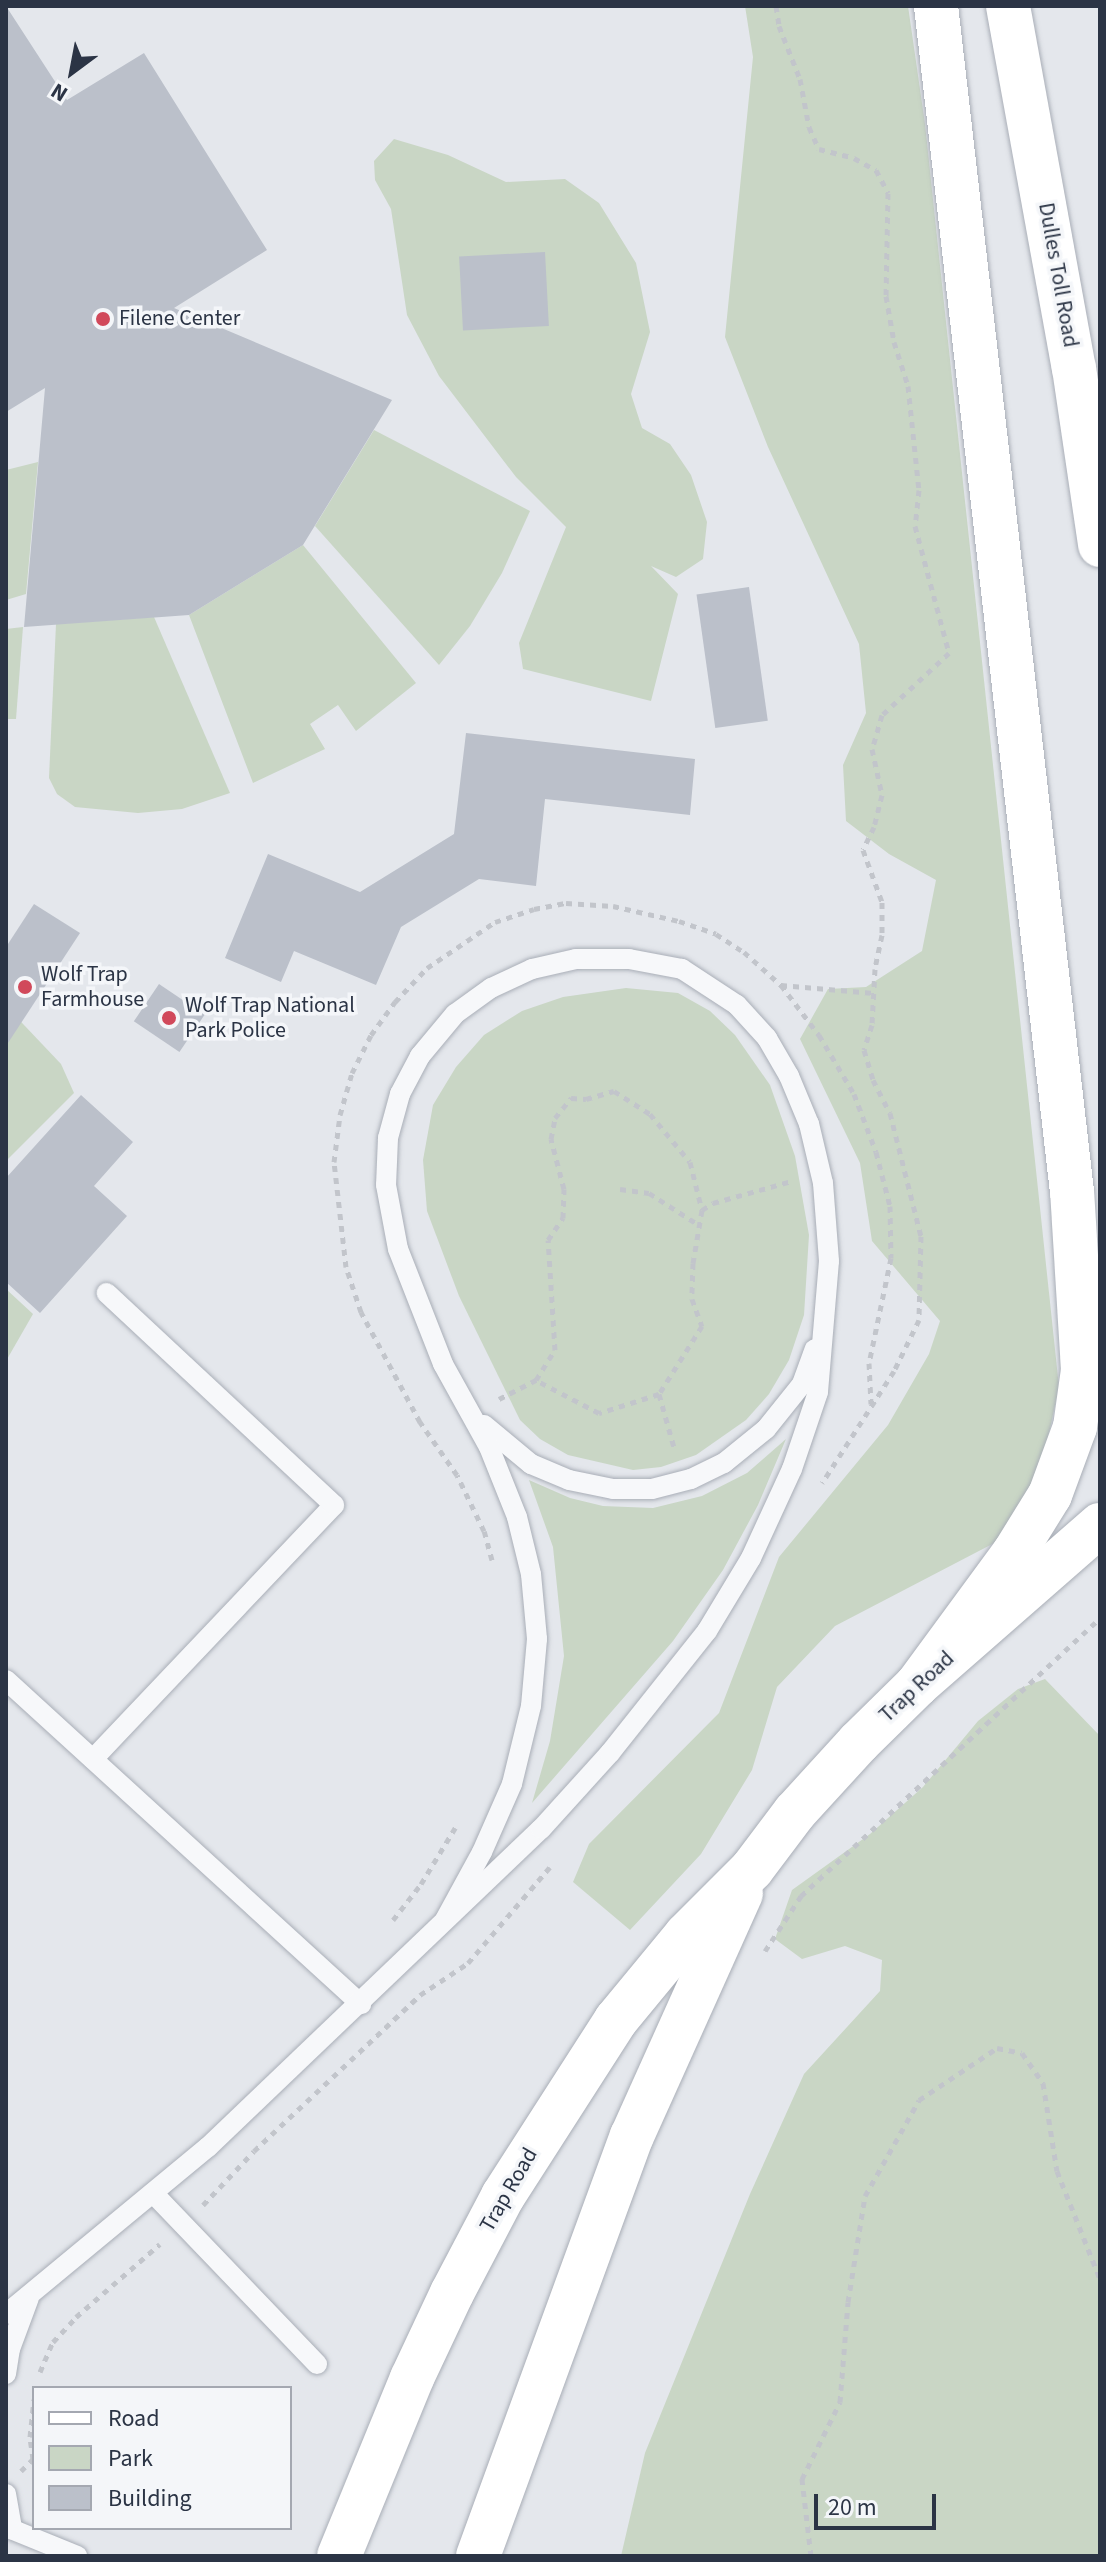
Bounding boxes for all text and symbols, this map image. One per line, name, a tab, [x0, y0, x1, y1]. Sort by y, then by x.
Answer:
north arrow	[32, 32, 112, 112]
text: N	[45, 75, 74, 110]
street label: Dulles Toll Road	[1032, 201, 1084, 349]
place label: Filene Center	[119, 306, 240, 332]
marker: Filene Center	[94, 310, 112, 328]
place label: Wolf Trap Farmhouse	[41, 961, 144, 1012]
marker: Wolf Trap Farmhouse	[16, 978, 34, 996]
place label: Wolf Trap National Park Police	[185, 992, 355, 1044]
marker: Wolf Trap National Park Police	[160, 1009, 178, 1027]
street label: Trap Road	[874, 1646, 960, 1728]
street label: Trap Road	[474, 2143, 544, 2237]
legend	[32, 2386, 292, 2530]
text: Road	[108, 2401, 160, 2436]
text: Park	[108, 2441, 153, 2476]
scale bar	[818, 2478, 940, 2528]
text: Building	[108, 2481, 192, 2516]
text: 20 m	[828, 2490, 877, 2525]

